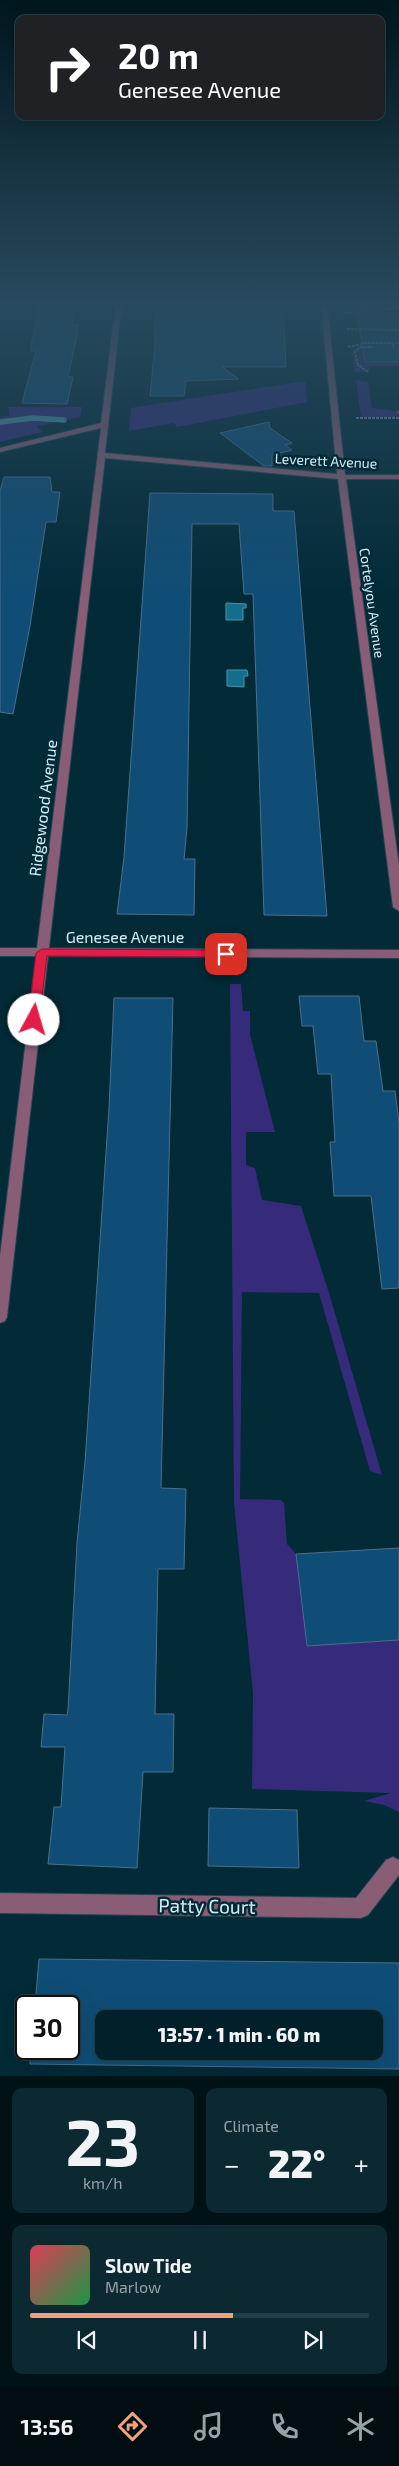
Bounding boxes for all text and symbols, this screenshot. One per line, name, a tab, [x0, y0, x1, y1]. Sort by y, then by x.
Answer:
text: 20 m	[118, 34, 199, 76]
icon: right	[35, 35, 100, 100]
text: Genesee Avenue	[118, 76, 281, 102]
street label: Leverett Avenue	[274, 449, 378, 472]
street label: Cortelyou Avenue	[356, 547, 389, 659]
street label: Ridgewood Avenue	[25, 738, 60, 877]
street label: Genesee Avenue	[66, 927, 184, 946]
pin	[205, 933, 247, 975]
icon: arrive	[212, 940, 240, 968]
position arrow	[7, 993, 59, 1045]
street label: Patty Court	[158, 1893, 256, 1918]
speed limit sign: 30	[15, 1995, 80, 2060]
text: 13:57 · 1 min · 60 m	[158, 2023, 320, 2046]
text: 23	[65, 2101, 140, 2179]
text: Climate	[224, 2116, 279, 2135]
text: 22°	[268, 2140, 326, 2186]
text: −	[224, 2147, 240, 2181]
text: +	[354, 2147, 369, 2181]
text: km/h	[83, 2173, 123, 2192]
text: Slow Tide	[105, 2254, 192, 2277]
text: Marlow	[105, 2277, 161, 2296]
icon: previous	[73, 2326, 101, 2354]
icon: pause	[186, 2326, 214, 2354]
icon: next	[299, 2326, 327, 2354]
icon: directions	[115, 2409, 150, 2444]
icon: music	[191, 2409, 226, 2444]
icon: phone	[267, 2409, 302, 2444]
icon: climate	[343, 2409, 378, 2444]
text: 13:56	[21, 2413, 73, 2439]

